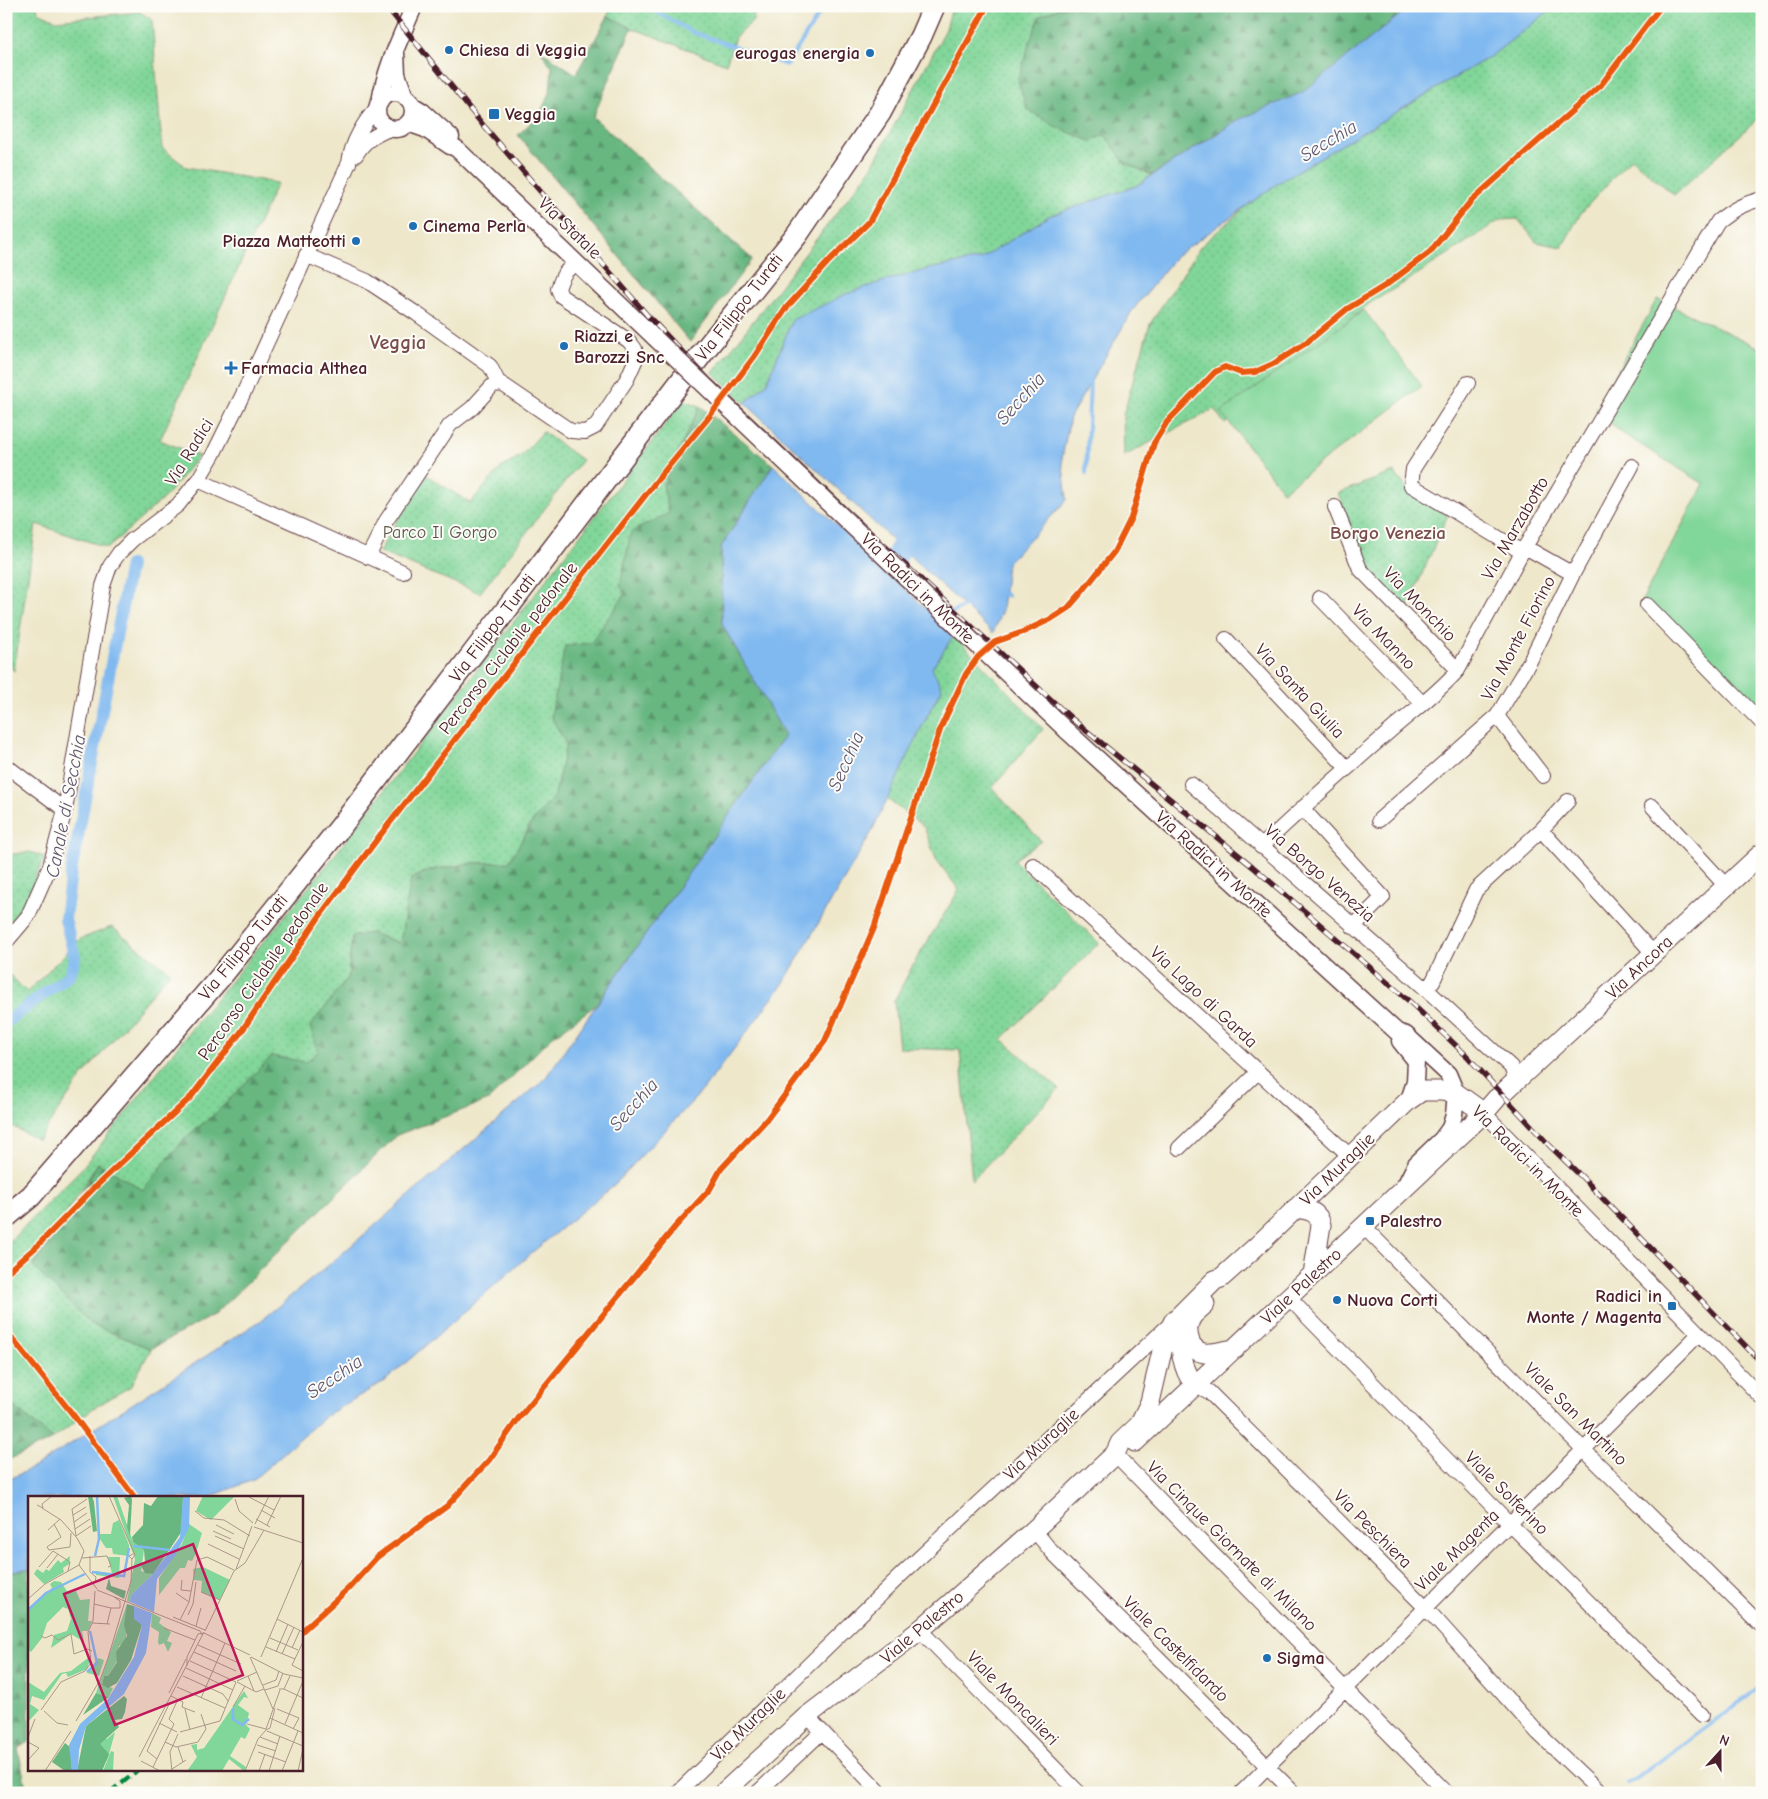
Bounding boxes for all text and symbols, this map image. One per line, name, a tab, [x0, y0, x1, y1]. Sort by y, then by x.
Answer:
place label: Chiesa di Veggia	[459, 40, 587, 61]
place label: eurogas energia	[735, 43, 860, 64]
marker: Chiesa di Veggia	[443, 44, 455, 56]
marker: eurogas energia	[864, 47, 876, 59]
place label: Veggia	[505, 104, 556, 125]
marker: Veggia	[487, 107, 501, 121]
water label: Secchia	[1296, 115, 1361, 166]
street label: Via Statale	[534, 193, 606, 264]
place label: Cinema Perla	[423, 216, 526, 237]
marker: Cinema Perla	[407, 220, 419, 232]
place label: Piazza Matteotti	[223, 231, 346, 252]
marker: Piazza Matteotti	[350, 235, 362, 247]
street label: Via Filippo Turati	[691, 250, 788, 365]
place label: Riazzi e Barozzi Snc	[574, 326, 665, 368]
district label: Veggia	[370, 331, 426, 354]
marker: Riazzi e Barozzi Snc	[558, 340, 570, 352]
place label: Farmacia Althea	[241, 358, 367, 379]
marker: Farmacia Althea	[225, 362, 237, 374]
water label: Secchia	[992, 368, 1050, 429]
street label: Via Radici	[161, 415, 218, 490]
street label: Via Marzabotto	[1477, 473, 1553, 584]
park label: Parco Il Gorgo	[383, 522, 497, 543]
district label: Borgo Venezia	[1330, 522, 1446, 544]
street label: Via Radici in Monte	[857, 529, 979, 648]
street label: Percorso Ciclabile pedonale	[435, 558, 582, 739]
street label: Via Monchio	[1379, 563, 1460, 646]
street label: Via Filippo Turati	[445, 570, 540, 687]
street label: Via Monte Fiorino	[1477, 572, 1560, 704]
street label: Via Manno	[1347, 600, 1420, 674]
street label: Via Santa Giulia	[1250, 640, 1349, 743]
water label: Secchia	[823, 728, 869, 794]
water label: Canale di Secchia	[41, 733, 91, 880]
street label: Via Radici in Monte	[1151, 807, 1276, 922]
street label: Via Borgo Venezia	[1260, 820, 1379, 927]
street label: Percorso Ciclabile pedonale	[194, 878, 333, 1064]
street label: Via Filippo Turati	[194, 890, 292, 1004]
street label: Via Ancora	[1602, 931, 1677, 1004]
street label: Via Lago di Garda	[1146, 942, 1262, 1053]
water label: Secchia	[605, 1074, 663, 1135]
street label: Via Radici in Monte	[1467, 1101, 1588, 1222]
street label: Via Muraglie	[1296, 1128, 1379, 1210]
place label: Palestro	[1380, 1211, 1442, 1232]
marker: Palestro	[1364, 1215, 1376, 1227]
street label: Viale Palestro	[1257, 1244, 1346, 1329]
place label: Radici in Monte / Magenta	[1527, 1286, 1662, 1328]
place label: Nuova Corti	[1347, 1290, 1438, 1311]
marker: Nuova Corti	[1331, 1294, 1343, 1306]
marker: Radici in Monte / Magenta	[1666, 1300, 1678, 1312]
water label: Secchia	[302, 1350, 367, 1403]
street label: Viale San Martino	[1520, 1358, 1632, 1470]
street label: Via Muraglie	[999, 1404, 1084, 1485]
street label: Viale Solferino	[1460, 1447, 1553, 1540]
street label: Via Cinque Giornate di Milano	[1142, 1457, 1321, 1636]
street label: Via Peschiera	[1329, 1486, 1416, 1573]
inset map	[28, 1496, 302, 1772]
street label: Viale Magenta	[1411, 1505, 1504, 1596]
street label: Viale Palestro	[876, 1586, 968, 1668]
street label: Viale Castelfidardo	[1118, 1592, 1233, 1707]
street label: Viale Moncalieri	[962, 1647, 1063, 1750]
place label: Sigma	[1277, 1648, 1325, 1669]
marker: Sigma	[1261, 1652, 1273, 1664]
street label: Via Muraglie	[707, 1683, 790, 1765]
north arrow	[1696, 1726, 1746, 1776]
text: N	[1717, 1731, 1732, 1750]

